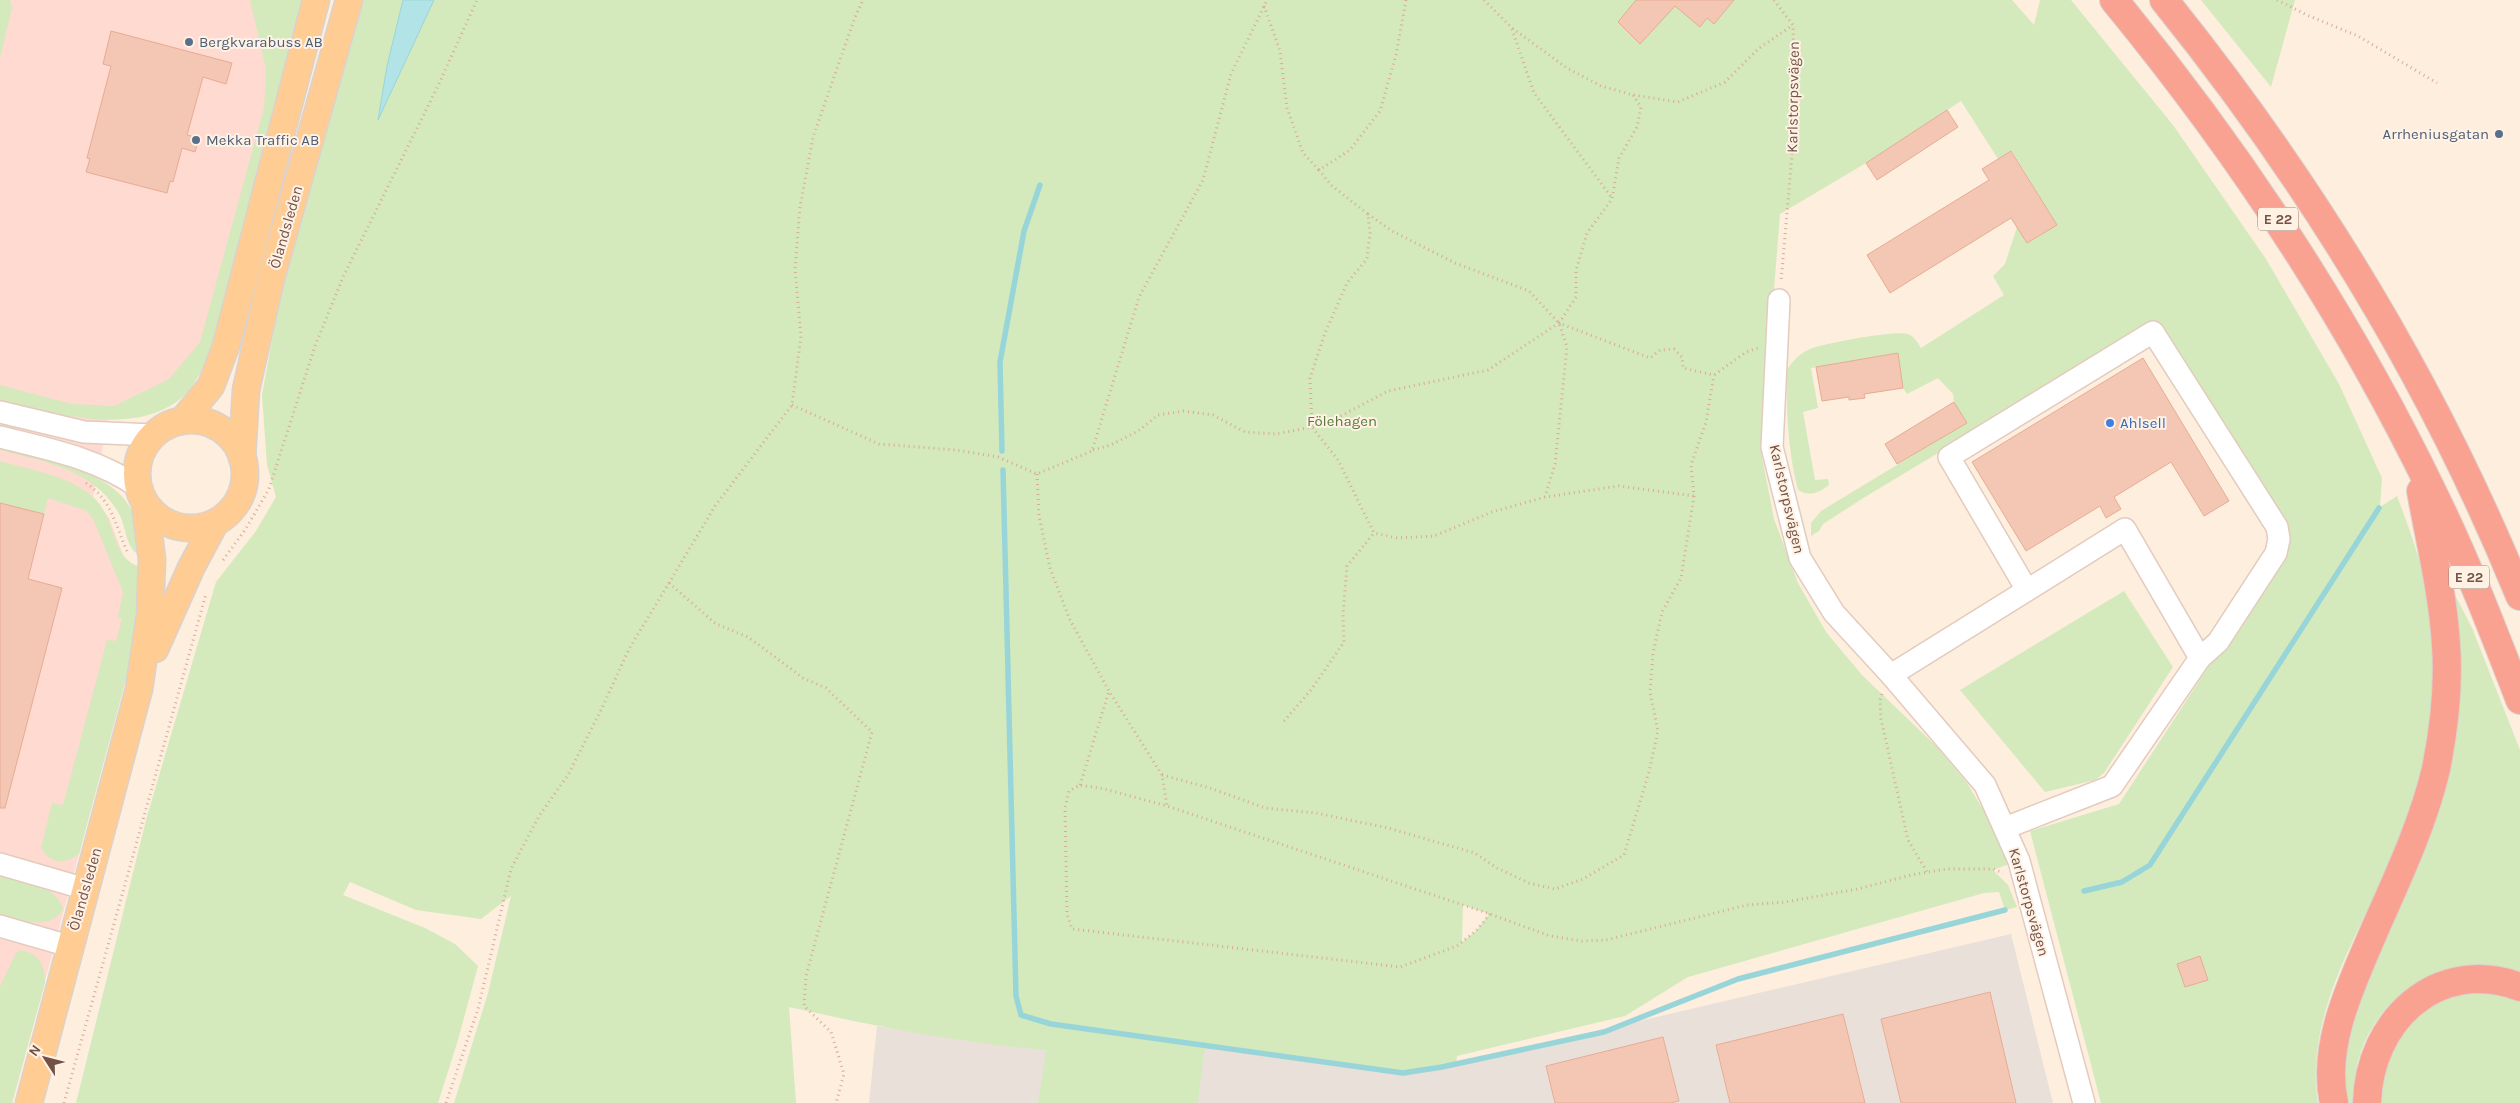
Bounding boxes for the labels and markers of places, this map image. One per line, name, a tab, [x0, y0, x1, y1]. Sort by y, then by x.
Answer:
place label: Bergkvarabuss AB	[199, 33, 323, 51]
marker: Bergkvarabuss AB	[183, 36, 195, 48]
place label: Arrheniusgatan	[2383, 125, 2489, 143]
marker: Arrheniusgatan	[2493, 128, 2505, 140]
place label: Mekka Traffic AB	[206, 131, 319, 149]
marker: Mekka Traffic AB	[190, 134, 202, 146]
place label: Ahlsell	[2120, 414, 2166, 432]
marker: Ahlsell	[2104, 417, 2116, 429]

